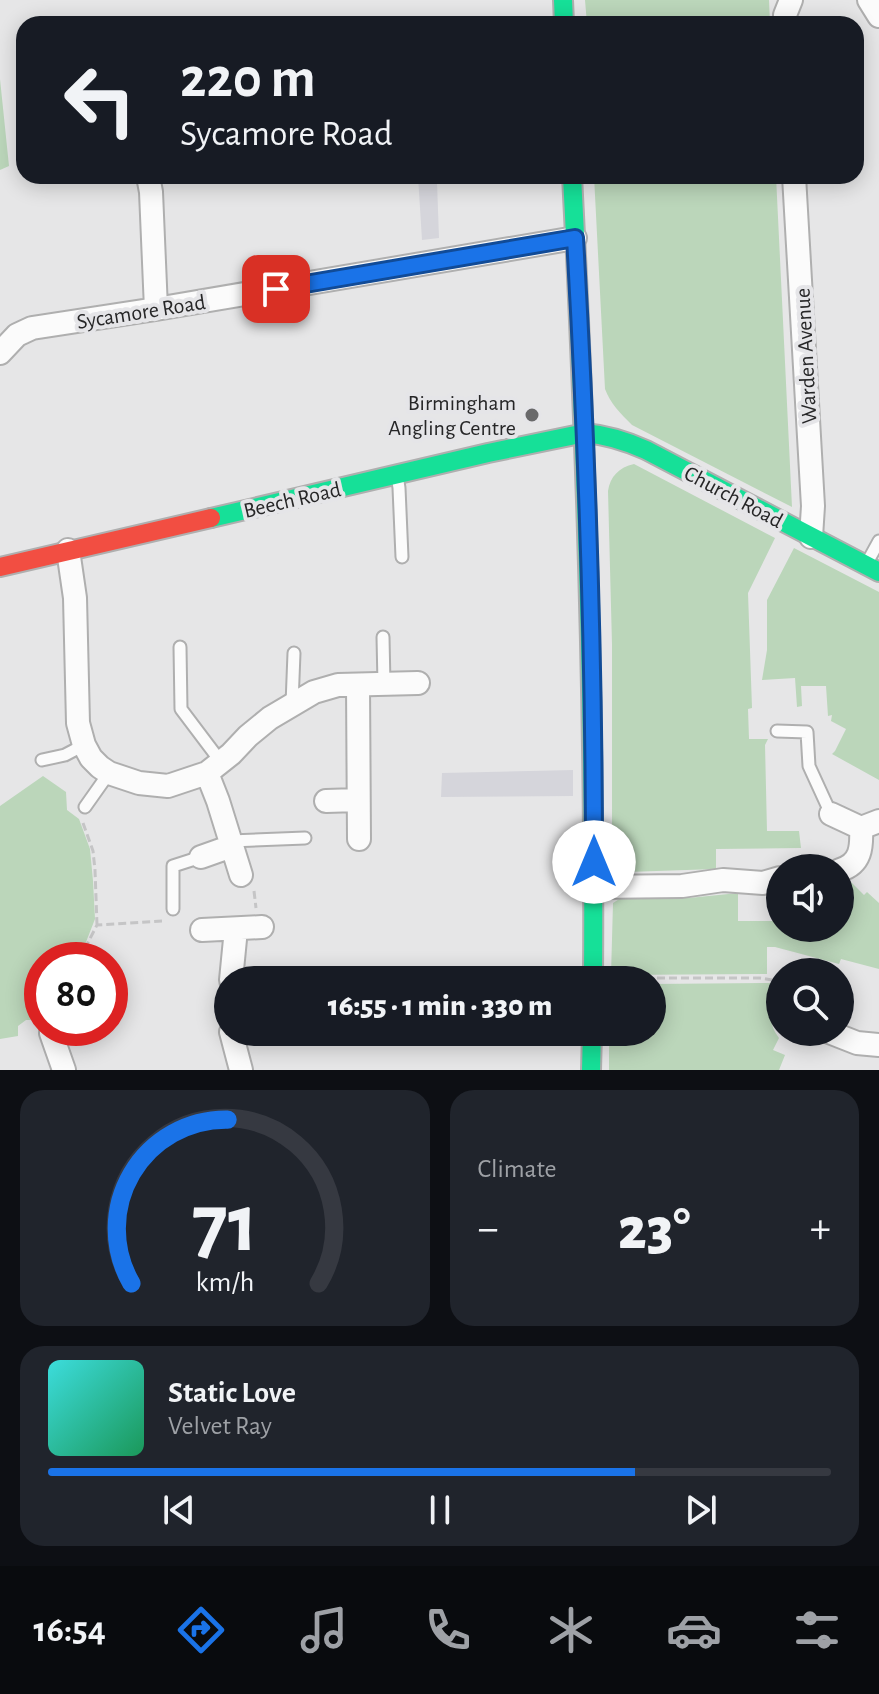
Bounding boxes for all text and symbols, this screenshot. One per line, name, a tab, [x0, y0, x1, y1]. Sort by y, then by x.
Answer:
icon: left	[48, 48, 152, 152]
text: 220 m	[180, 51, 316, 107]
text: Sycamore Road	[180, 116, 393, 152]
pin	[242, 255, 310, 323]
icon: arrive	[254, 267, 298, 311]
street label: Warden Avenue	[791, 287, 821, 425]
street label: Sycamore Road	[75, 291, 207, 333]
place label: Birmingham Angling Centre	[388, 392, 516, 439]
marker: Birmingham Angling Centre	[523, 406, 541, 424]
street label: Church Road	[681, 462, 786, 532]
street label: Beech Road	[241, 478, 343, 522]
position arrow	[552, 820, 636, 904]
map controls	[766, 854, 854, 1046]
button: sound	[766, 854, 854, 942]
speed limit sign: 80	[24, 942, 128, 1046]
button: search	[766, 958, 854, 1046]
text: 16:55 · 1 min · 330 m	[328, 991, 552, 1021]
text: Climate	[478, 1156, 556, 1182]
text: 71	[192, 1183, 258, 1267]
text: 23°	[618, 1200, 691, 1260]
text: −	[478, 1207, 499, 1251]
text: +	[810, 1207, 831, 1251]
text: km/h	[195, 1268, 254, 1297]
text: Static Love	[168, 1378, 296, 1408]
text: Velvet Ray	[168, 1413, 272, 1439]
icon: previous	[157, 1488, 201, 1532]
icon: pause	[418, 1488, 462, 1532]
icon: next	[679, 1488, 723, 1532]
icon: directions	[173, 1602, 229, 1658]
icon: music	[296, 1602, 352, 1658]
icon: phone	[420, 1602, 476, 1658]
icon: climate	[543, 1602, 599, 1658]
icon: car	[666, 1602, 722, 1658]
icon: filters	[789, 1602, 845, 1658]
text: 16:54	[34, 1612, 106, 1648]

